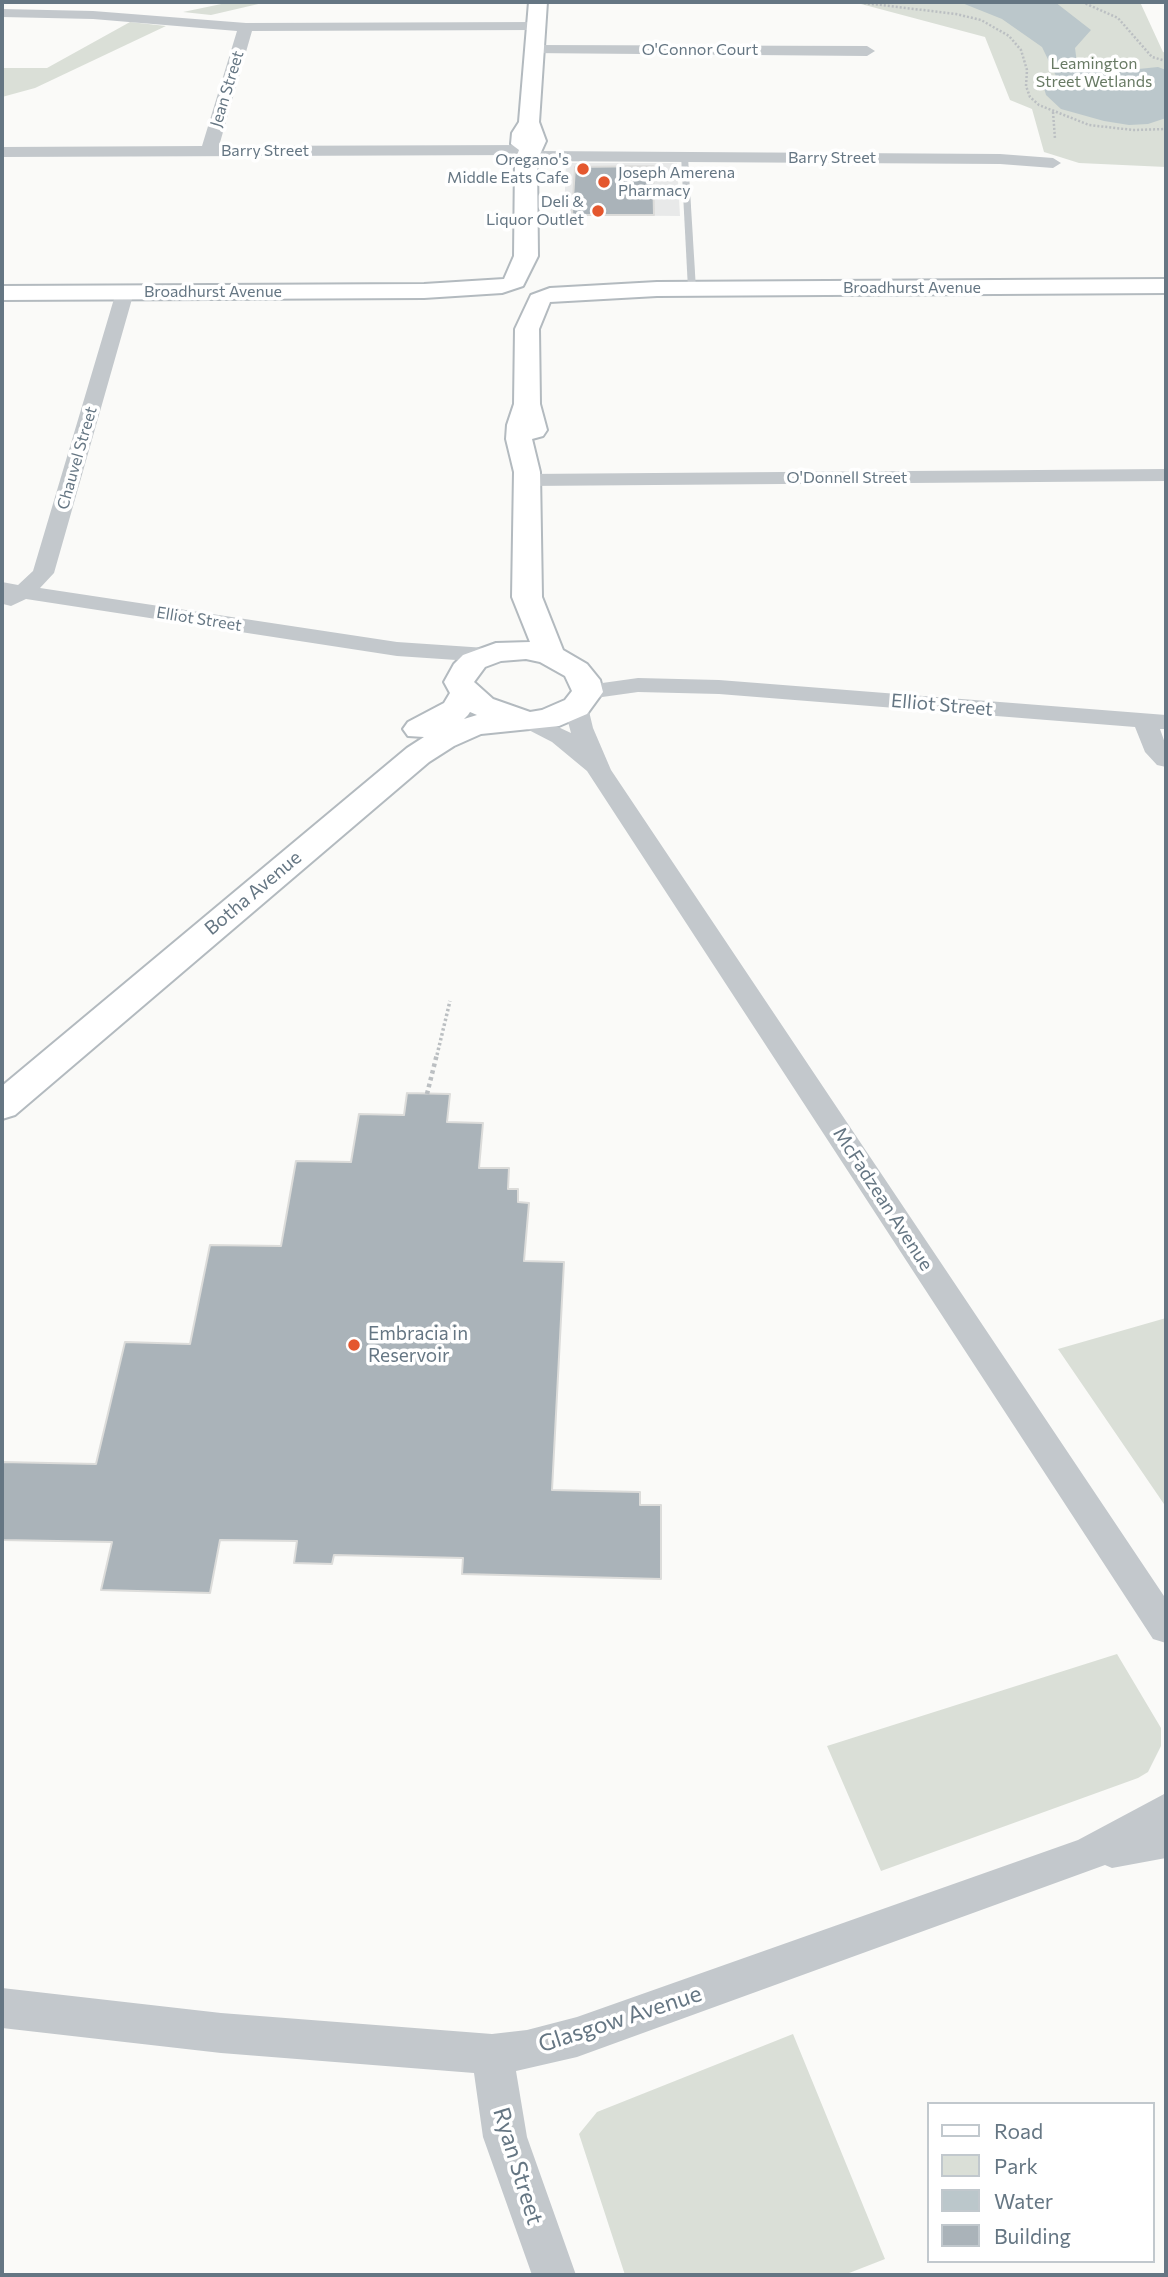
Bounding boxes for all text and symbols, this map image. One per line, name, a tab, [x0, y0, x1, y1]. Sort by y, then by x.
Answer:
street label: O'Connor Court	[642, 40, 758, 60]
street label: Jean Street	[206, 48, 248, 130]
park label: Leamington Street Wetlands	[1036, 54, 1152, 92]
street label: Barry Street	[221, 141, 309, 161]
street label: Barry Street	[788, 148, 876, 168]
place label: Oregano's Middle Eats Cafe	[447, 150, 569, 188]
marker: Oregano's Middle Eats Cafe	[575, 161, 591, 177]
place label: Joseph Amerena Pharmacy	[618, 163, 735, 201]
marker: Joseph Amerena Pharmacy	[596, 174, 612, 190]
place label: Deli & Liquor Outlet	[486, 192, 584, 230]
marker: Deli & Liquor Outlet	[590, 203, 606, 219]
street label: Broadhurst Avenue	[843, 278, 981, 298]
street label: Broadhurst Avenue	[144, 282, 282, 302]
street label: Chauvel Street	[53, 404, 101, 512]
street label: O'Donnell Street	[787, 468, 907, 488]
street label: Elliot Street	[155, 603, 243, 635]
street label: Elliot Street	[890, 689, 994, 721]
street label: Botha Avenue	[200, 846, 306, 940]
street label: McFadzean Avenue	[828, 1123, 938, 1275]
place label: Embracia in Reservoir	[368, 1323, 468, 1367]
marker: Embracia in Reservoir	[346, 1337, 362, 1353]
street label: Glasgow Avenue	[535, 1980, 705, 2058]
legend	[926, 2102, 1154, 2263]
street label: Ryan Street	[487, 2104, 549, 2228]
text: Road	[994, 2118, 1043, 2143]
text: Park	[994, 2153, 1038, 2178]
text: Water	[994, 2188, 1053, 2213]
text: Building	[994, 2223, 1071, 2248]

